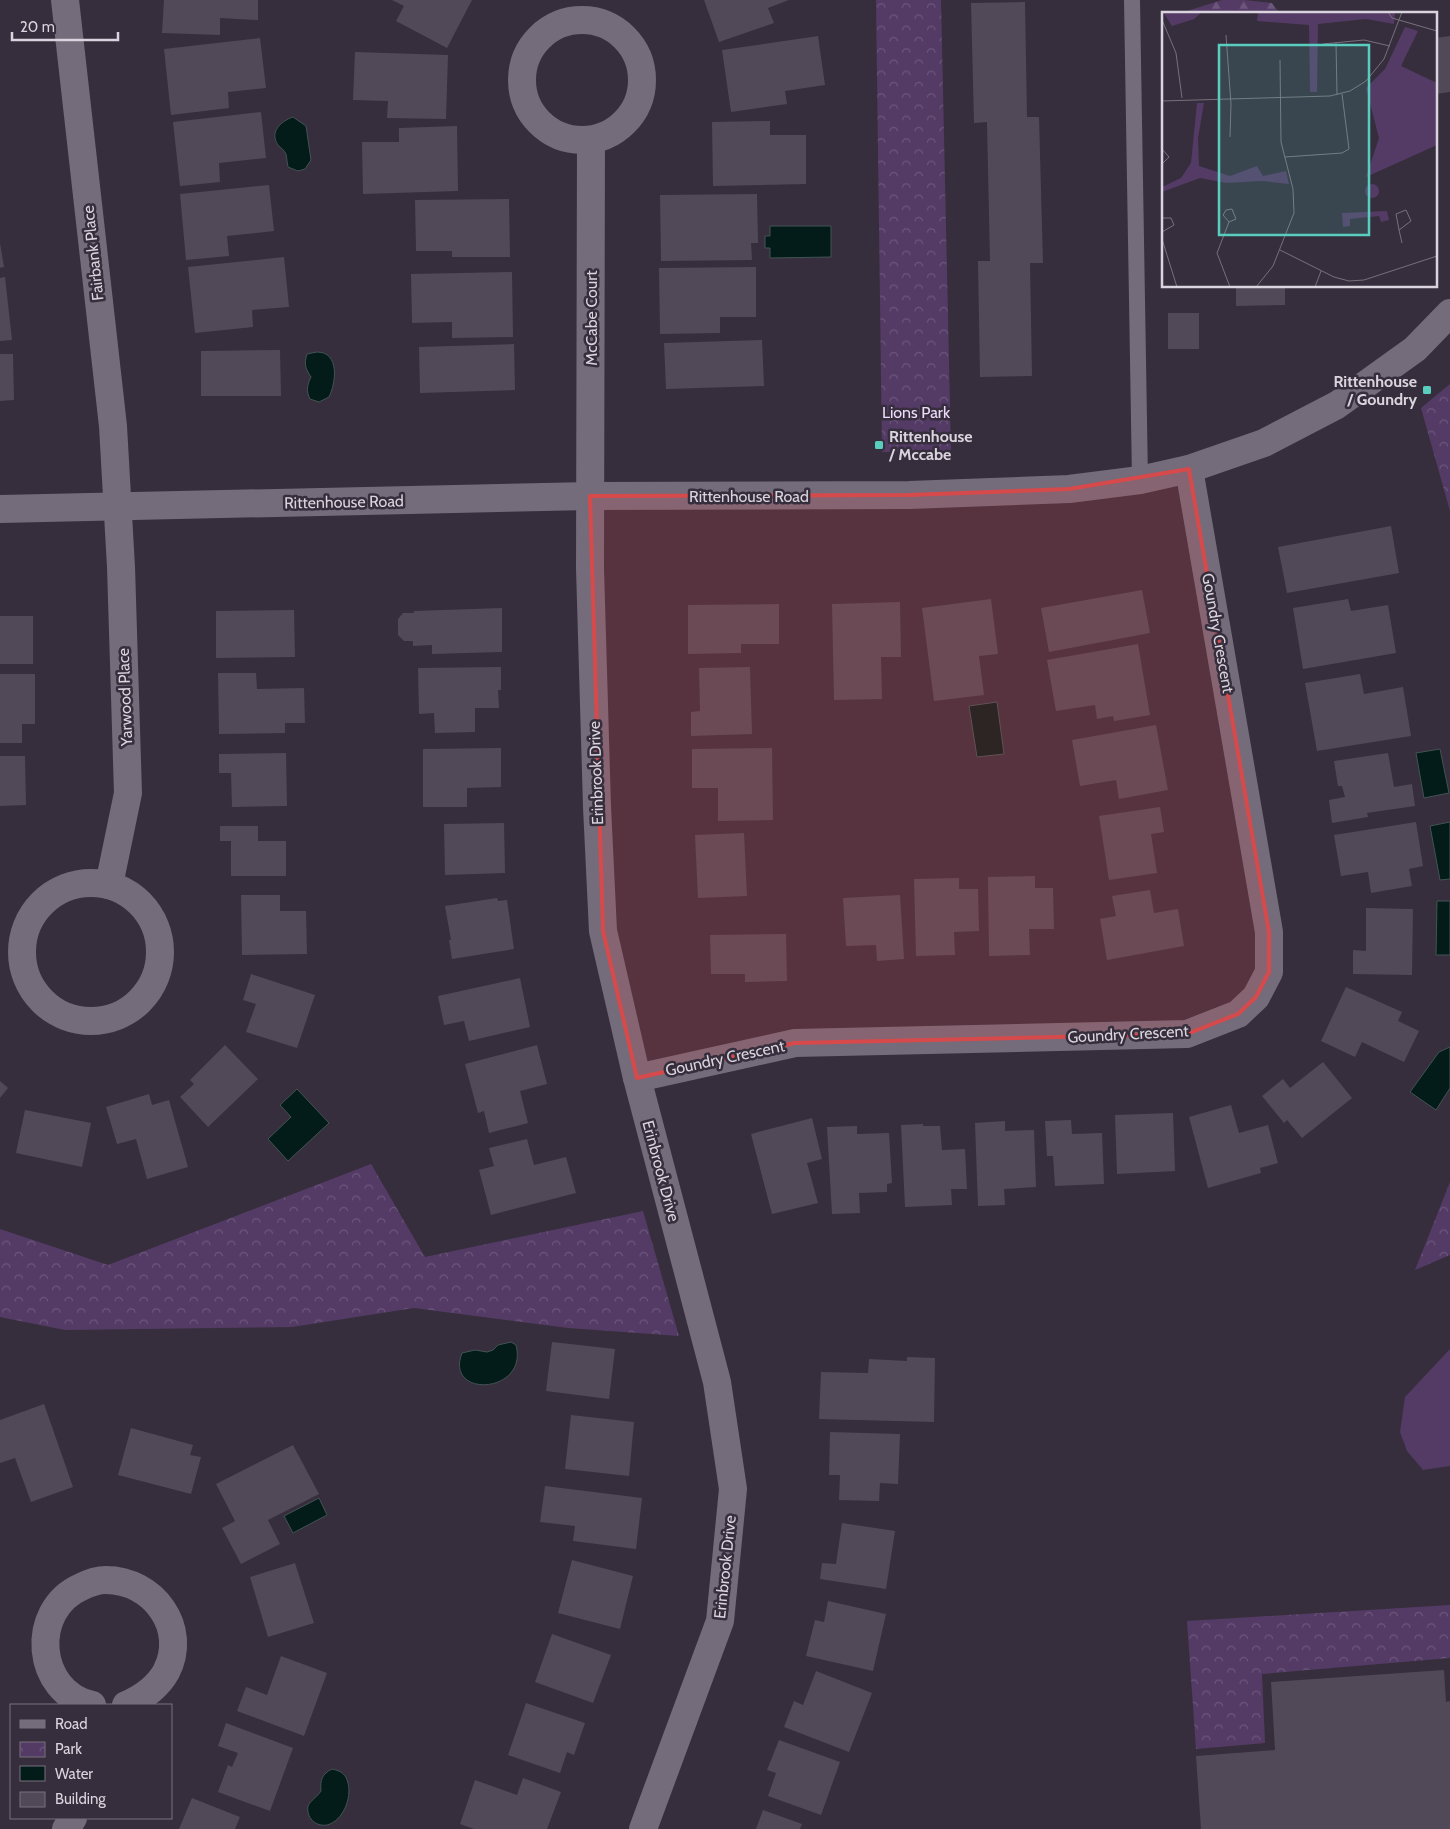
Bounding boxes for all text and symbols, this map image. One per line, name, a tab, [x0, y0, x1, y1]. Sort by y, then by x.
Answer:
scale bar	[12, 10, 119, 42]
inset map	[1162, 12, 1438, 288]
text: 20 m	[20, 18, 55, 36]
street label: Fairbank Place	[79, 204, 107, 302]
street label: McCabe Court	[582, 270, 601, 366]
place label: Rittenhouse / Goundry	[1333, 372, 1417, 409]
marker: Rittenhouse / Goundry	[1421, 384, 1433, 396]
park label: Lions Park	[882, 403, 951, 422]
place label: Rittenhouse / Mccabe	[888, 427, 973, 464]
marker: Rittenhouse / Mccabe	[873, 439, 885, 451]
street label: Rittenhouse Road	[689, 487, 809, 506]
street label: Rittenhouse Road	[284, 491, 404, 513]
street label: Goundry Crescent	[1198, 572, 1238, 695]
street label: Yarwood Place	[114, 648, 136, 747]
street label: Erinbrook Drive	[585, 721, 607, 825]
street label: Goundry Crescent	[1067, 1021, 1190, 1047]
street label: Goundry Crescent	[664, 1036, 787, 1080]
street label: Erinbrook Drive	[638, 1118, 684, 1224]
street label: Erinbrook Drive	[710, 1514, 740, 1620]
legend	[10, 1704, 172, 1819]
text: Road	[55, 1715, 88, 1733]
text: Park	[55, 1740, 82, 1758]
text: Water	[55, 1765, 93, 1783]
text: Building	[55, 1790, 106, 1808]

